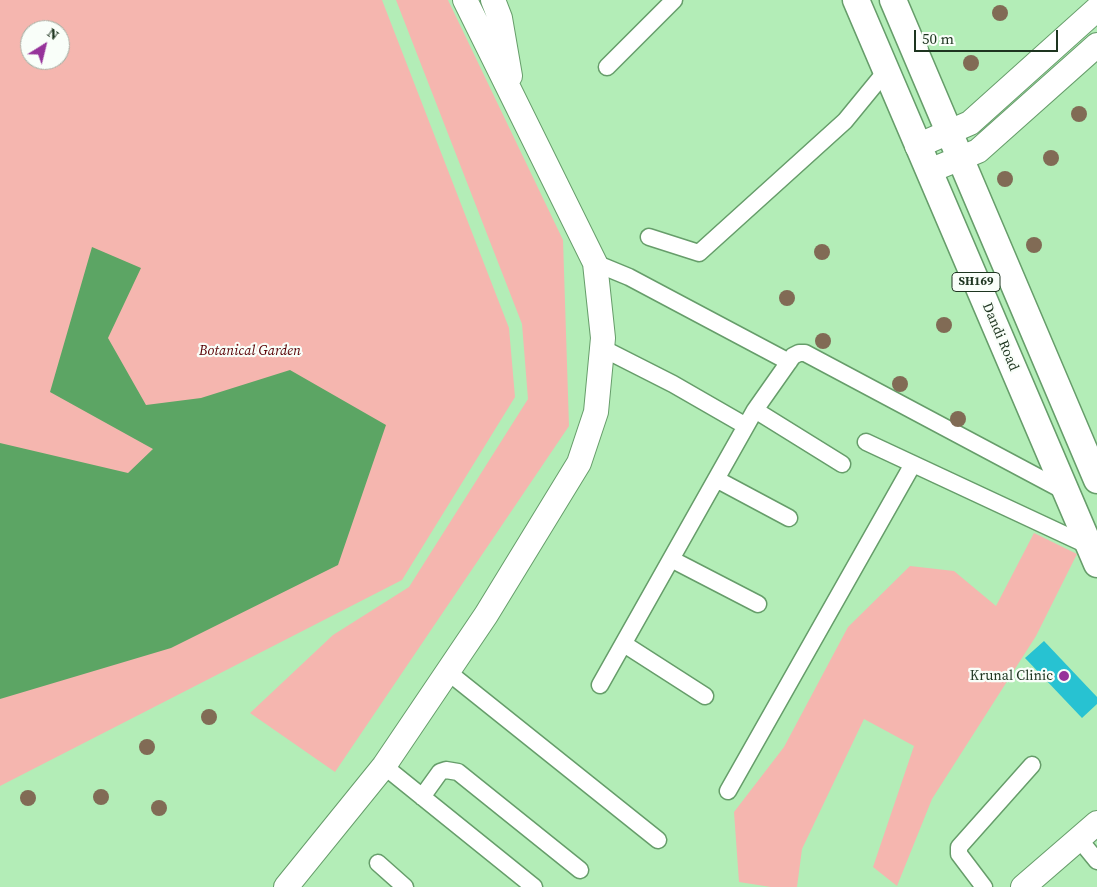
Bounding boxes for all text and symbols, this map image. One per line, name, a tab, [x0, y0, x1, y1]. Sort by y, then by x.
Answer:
north arrow	[20, 20, 70, 70]
scale bar	[917, 20, 1061, 52]
text: N	[43, 23, 63, 45]
text: 50 m	[922, 28, 954, 49]
road number: SH169	[952, 272, 1000, 292]
street label: Dandi Road	[978, 300, 1022, 374]
park label: Botanical Garden	[199, 343, 301, 359]
place label: Krunal Clinic	[970, 668, 1053, 684]
marker: Krunal Clinic	[1057, 669, 1071, 683]

